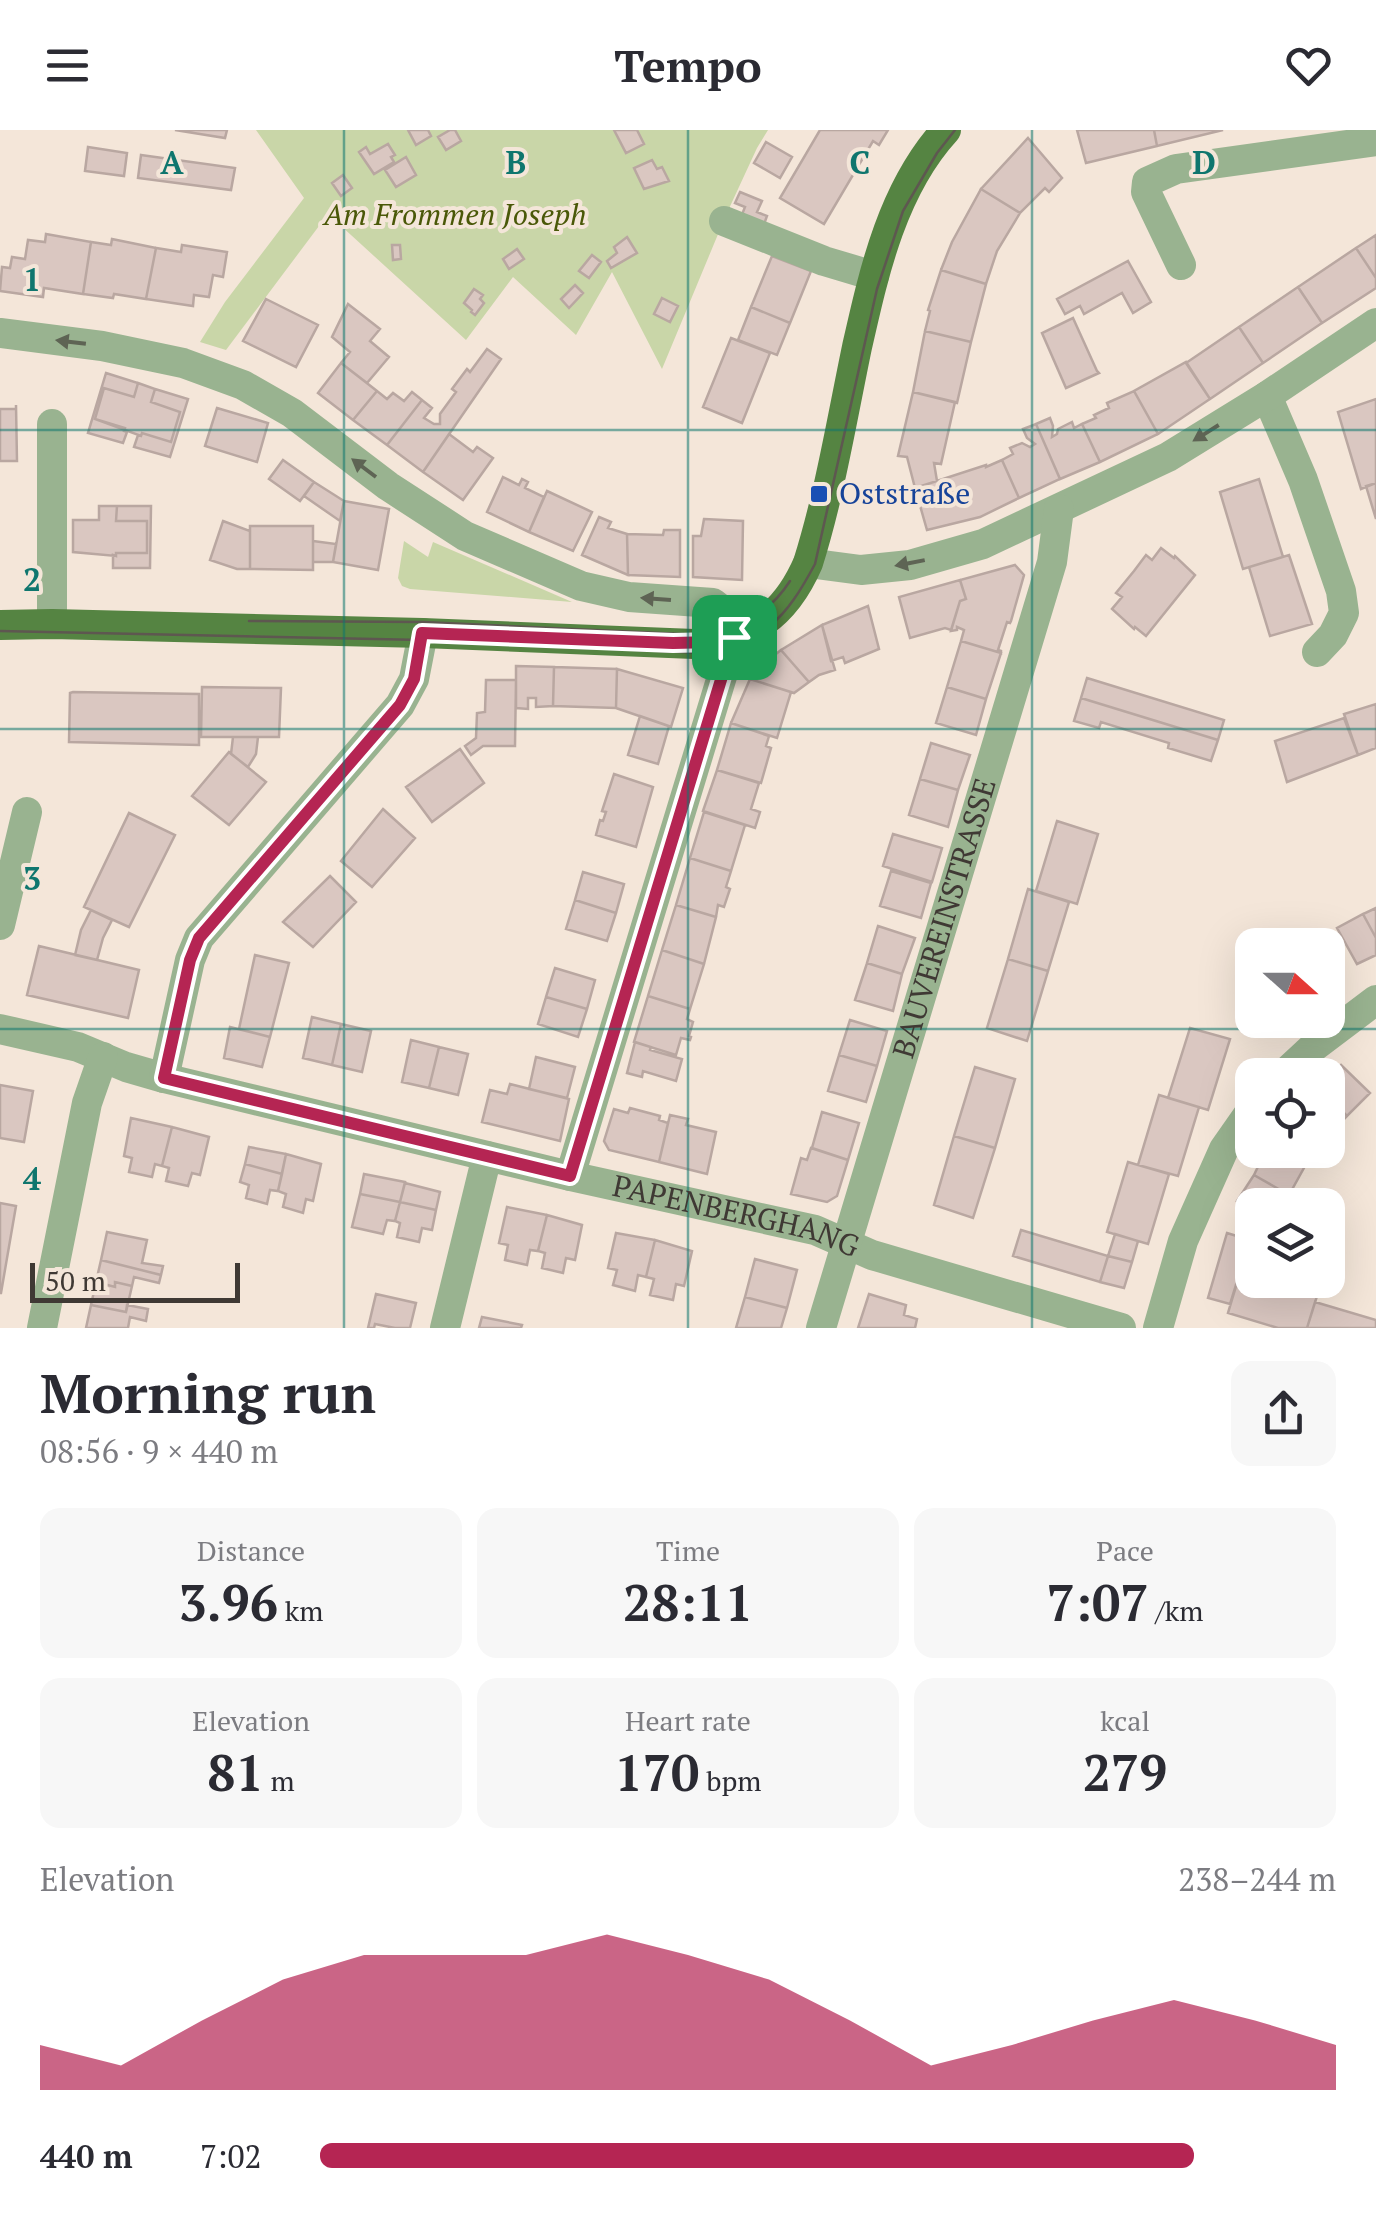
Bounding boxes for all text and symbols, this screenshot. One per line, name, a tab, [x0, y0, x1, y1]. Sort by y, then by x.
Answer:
text: Tempo	[614, 35, 762, 95]
icon: menu	[40, 38, 95, 93]
icon: heart	[1281, 38, 1336, 93]
text: A	[160, 141, 184, 183]
text: B	[506, 141, 526, 183]
text: C	[850, 141, 870, 183]
text: D	[1192, 141, 1216, 183]
park label: Am Frommen Joseph	[321, 194, 587, 234]
text: 1	[23, 258, 41, 300]
one-way arrow	[55, 334, 86, 350]
one-way arrow	[1192, 424, 1220, 441]
one-way arrow	[351, 458, 377, 478]
place label: Oststraße	[839, 473, 970, 513]
marker: Oststraße	[808, 483, 830, 505]
one-way arrow	[894, 556, 925, 572]
text: 2	[23, 558, 41, 600]
one-way arrow	[640, 591, 672, 607]
pin	[692, 595, 777, 680]
icon: arrive	[707, 610, 762, 665]
street label: BAUVEREINSTRASSE	[883, 773, 1005, 1063]
text: 3	[23, 857, 41, 899]
north arrow	[1235, 928, 1345, 1038]
map controls	[1235, 928, 1345, 1298]
button: locate	[1235, 1058, 1345, 1168]
text: 4	[23, 1157, 41, 1199]
street label: PAPENBERGHANG	[609, 1165, 866, 1266]
button: layers	[1235, 1188, 1345, 1298]
scale bar	[30, 1258, 240, 1302]
text: 50 m	[45, 1262, 106, 1299]
text: Morning run	[40, 1356, 376, 1429]
button: share	[1231, 1361, 1336, 1466]
text: 08:56 · 9 × 440 m	[40, 1430, 278, 1472]
text: Distance	[197, 1532, 305, 1569]
text: Time	[656, 1532, 720, 1569]
text: Pace	[1096, 1532, 1154, 1569]
text: 3.96	[179, 1569, 278, 1635]
text: 28:11	[623, 1569, 753, 1635]
text: 7:07	[1047, 1569, 1148, 1635]
text: km	[278, 1592, 323, 1629]
text: /km	[1148, 1592, 1203, 1629]
text: Elevation	[192, 1702, 310, 1739]
text: Heart rate	[625, 1702, 751, 1739]
text: kcal	[1100, 1702, 1150, 1739]
text: 81	[207, 1739, 264, 1805]
text: 170	[615, 1739, 699, 1805]
text: 279	[1083, 1739, 1167, 1805]
text: m	[264, 1762, 295, 1799]
text: bpm	[699, 1762, 761, 1799]
text: Elevation	[40, 1858, 174, 1900]
text: 238–244 m	[1178, 1858, 1336, 1900]
text: 440 m	[40, 2135, 132, 2177]
text: 7:02	[200, 2135, 262, 2177]

